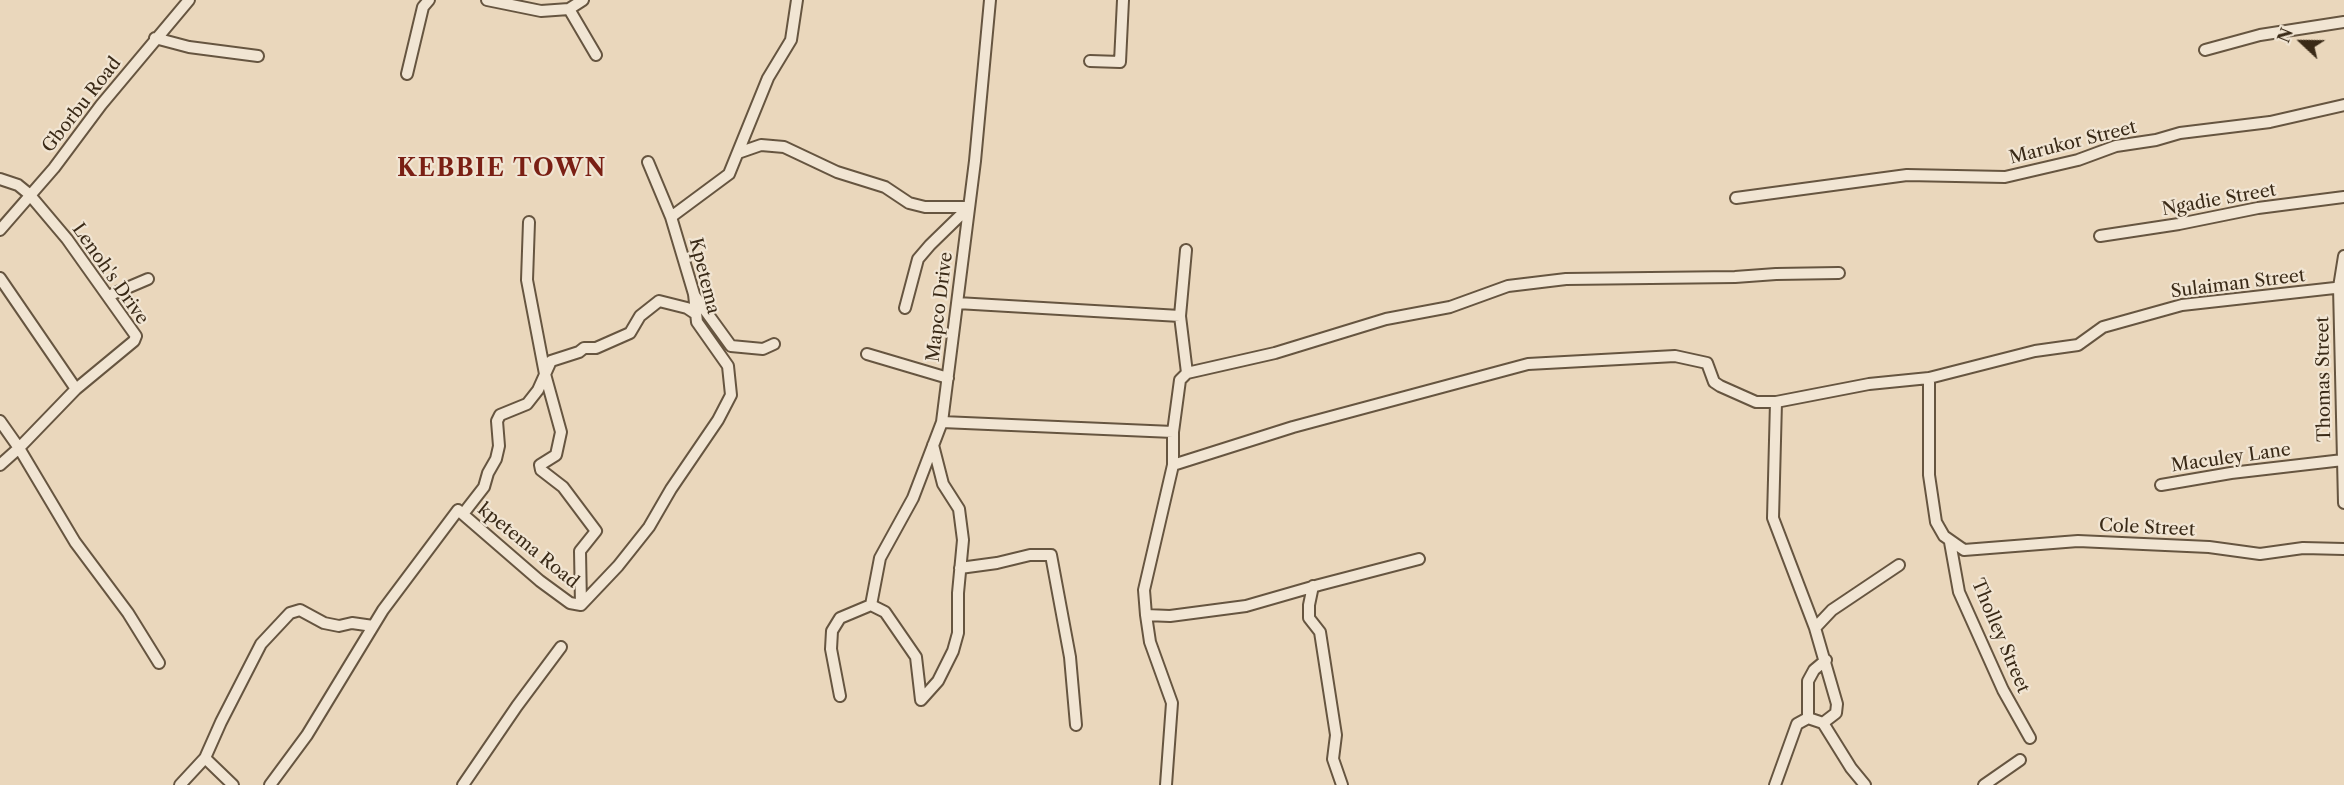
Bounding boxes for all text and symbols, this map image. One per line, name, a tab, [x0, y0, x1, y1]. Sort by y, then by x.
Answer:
north arrow	[2272, 12, 2332, 72]
text: N	[2273, 25, 2297, 45]
street label: Gborbu Road	[38, 53, 126, 157]
street label: Marukor Street	[2007, 117, 2139, 169]
district label: KEBBIE TOWN	[397, 155, 607, 183]
street label: Ngadie Street	[2160, 179, 2278, 221]
street label: Lenoh's Drive	[67, 219, 153, 329]
street label: Kpetema	[684, 236, 724, 316]
street label: Mapco Drive	[923, 251, 957, 363]
street label: Sulaiman Street	[2169, 265, 2307, 303]
street label: Thomas Street	[2312, 316, 2336, 442]
street label: Maculey Lane	[2170, 439, 2292, 477]
street label: kpetema Road	[473, 499, 583, 593]
street label: Cole Street	[2098, 515, 2196, 541]
street label: Tholley Street	[1966, 576, 2034, 696]

